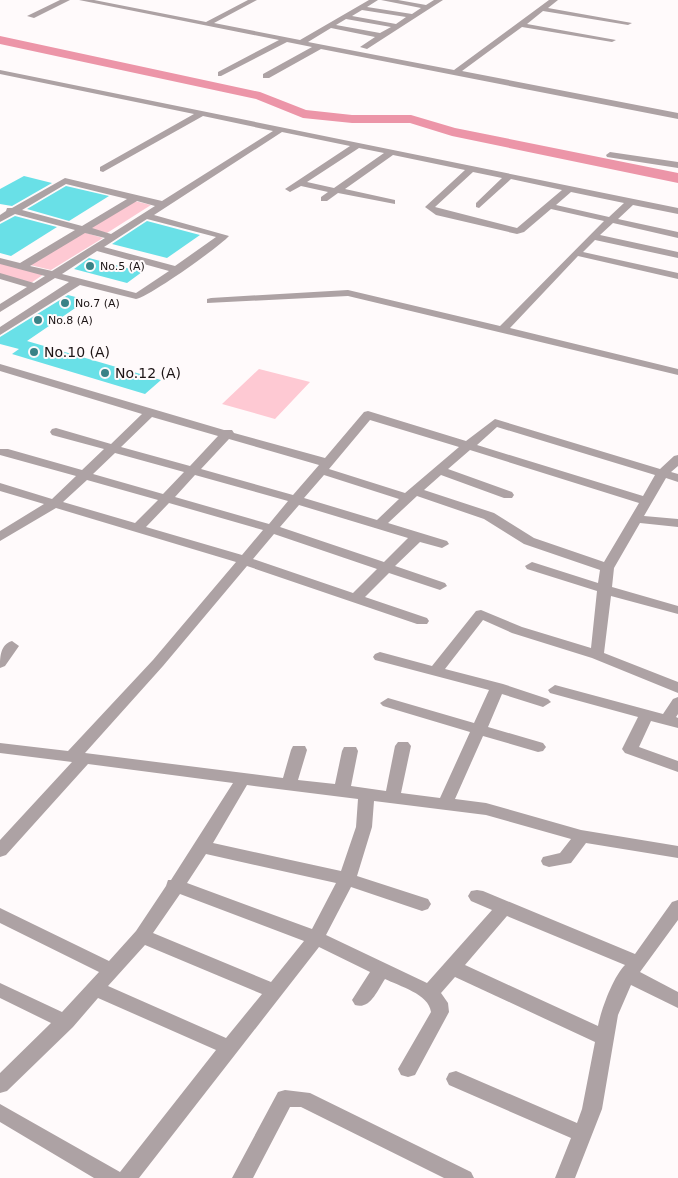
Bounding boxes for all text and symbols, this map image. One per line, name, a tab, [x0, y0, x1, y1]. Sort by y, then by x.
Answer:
marker: No.5 (A)	[84, 260, 96, 272]
place label: No.5 (A)	[100, 260, 145, 273]
marker: No.7 (A)	[59, 297, 71, 309]
place label: No.7 (A)	[75, 297, 120, 310]
marker: No.8 (A)	[32, 314, 44, 326]
place label: No.8 (A)	[48, 314, 93, 327]
place label: No.10 (A)	[44, 344, 110, 360]
marker: No.10 (A)	[28, 346, 40, 358]
place label: No.12 (A)	[115, 365, 181, 381]
marker: No.12 (A)	[99, 367, 111, 379]

